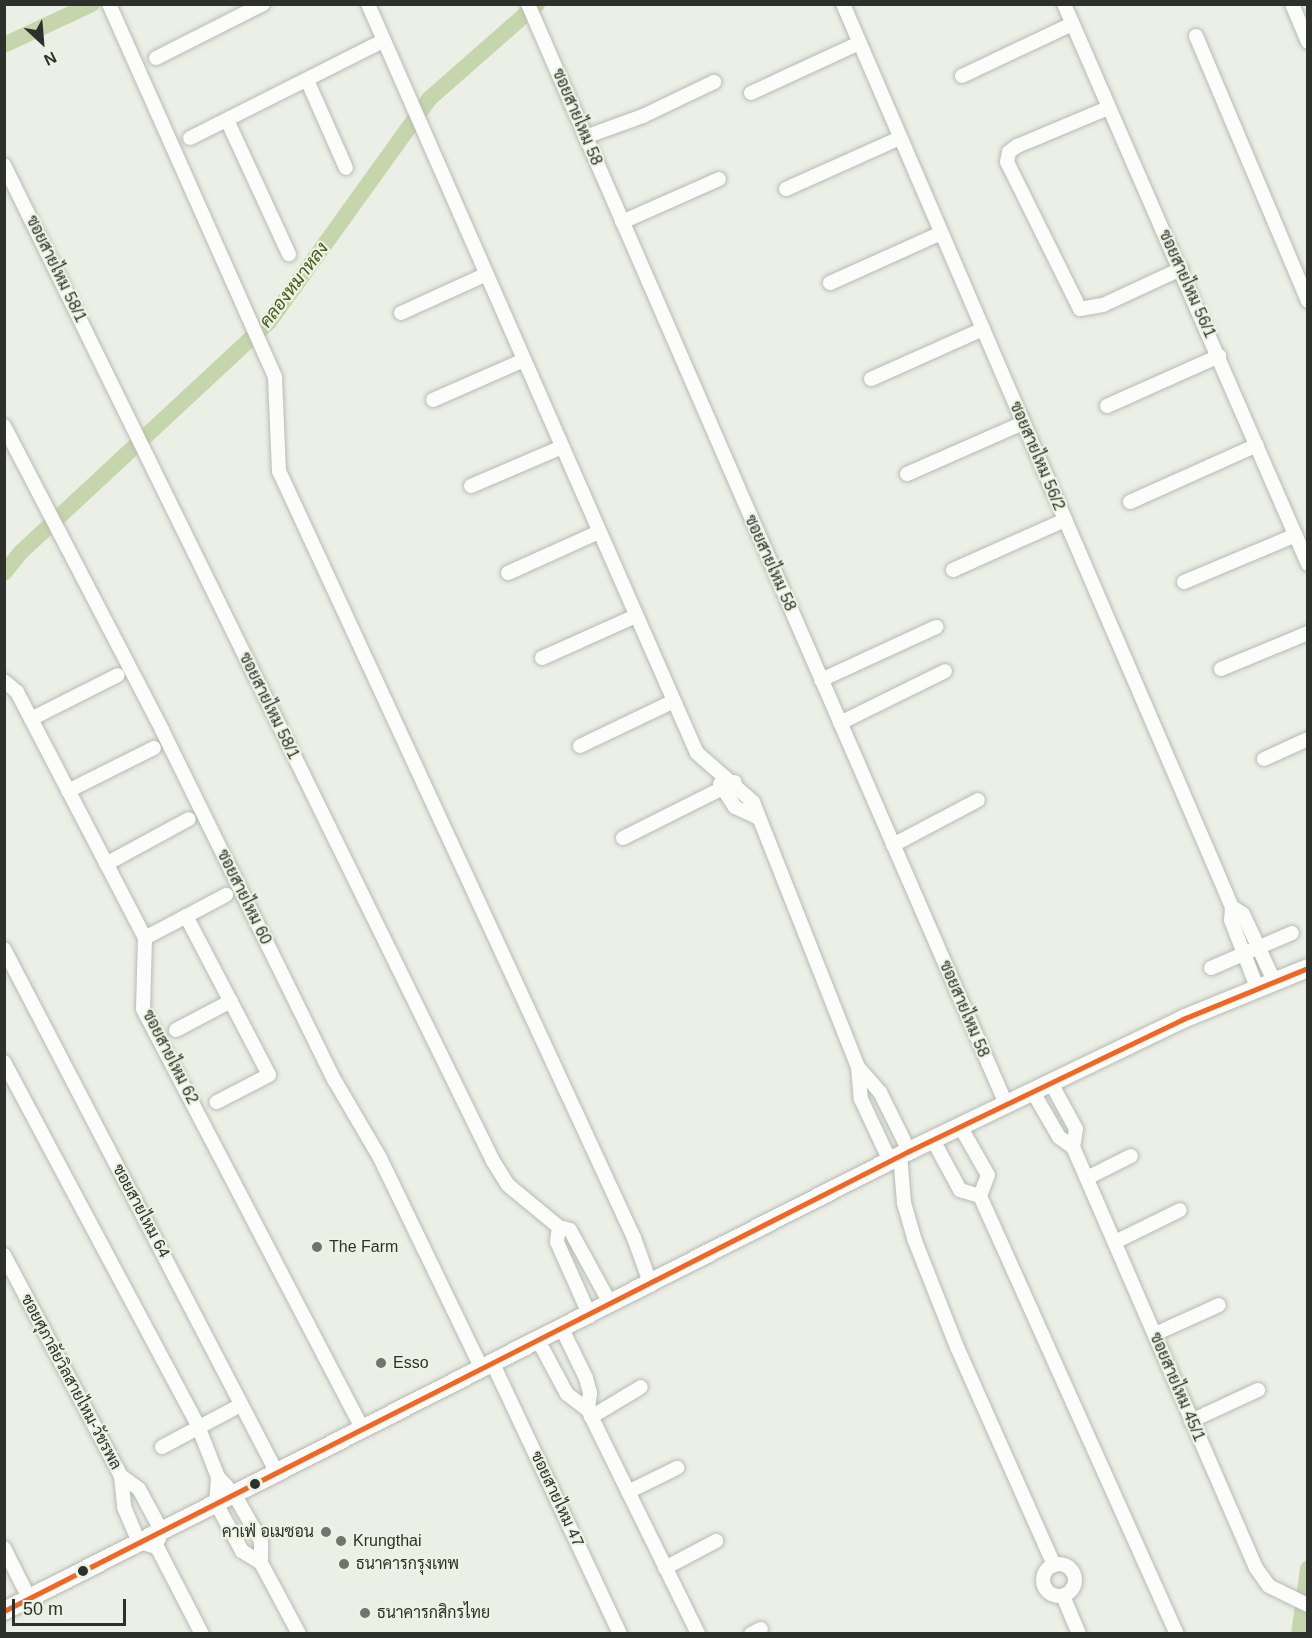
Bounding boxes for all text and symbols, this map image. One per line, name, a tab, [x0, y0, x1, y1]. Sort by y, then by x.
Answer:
north arrow	[12, 12, 72, 72]
text: N	[41, 48, 59, 69]
street label: ซอยสายไหม 58	[548, 66, 606, 168]
street label: ซอยสายไหม 58/1	[22, 212, 90, 326]
street label: ซอยสายไหม 56/1	[1155, 227, 1219, 341]
water label: คลองหมาหลง	[255, 238, 333, 332]
street label: ซอยสายไหม 56/2	[1005, 399, 1069, 513]
street label: ซอยสายไหม 58	[740, 512, 800, 614]
street label: ซอยสายไหม 58/1	[235, 649, 303, 763]
street label: ซอยสายไหม 60	[213, 846, 275, 948]
street label: ซอยสายไหม 58	[935, 958, 993, 1060]
street label: ซอยสายไหม 62	[138, 1007, 202, 1107]
street label: ซอยสายไหม 64	[108, 1161, 174, 1261]
place label: The Farm	[329, 1237, 398, 1257]
marker: The Farm	[310, 1240, 324, 1254]
street label: ซอยศุภาลัยวิลสายไหม-วัชรพล	[17, 1291, 125, 1473]
street label: ซอยสายไหม 45/1	[1145, 1330, 1209, 1444]
place label: Esso	[393, 1353, 429, 1373]
marker: Esso	[374, 1356, 388, 1370]
street label: ซอยสายไหม 47	[527, 1448, 587, 1550]
unlabelled marker	[249, 1478, 261, 1490]
place label: คาเฟ่ อเมซอน	[222, 1522, 314, 1542]
marker: คาเฟ่ อเมซอน	[319, 1525, 333, 1539]
place label: Krungthai	[353, 1531, 421, 1551]
marker: Krungthai	[334, 1534, 348, 1548]
place label: ธนาคารกรุงเทพ	[356, 1554, 459, 1574]
marker: ธนาคารกรุงเทพ	[337, 1557, 351, 1571]
unlabelled marker	[77, 1565, 89, 1577]
scale bar	[15, 1587, 129, 1625]
text: 50 m	[23, 1599, 63, 1619]
place label: ธนาคารกสิกรไทย	[377, 1603, 490, 1623]
marker: ธนาคารกสิกรไทย	[358, 1606, 372, 1620]

